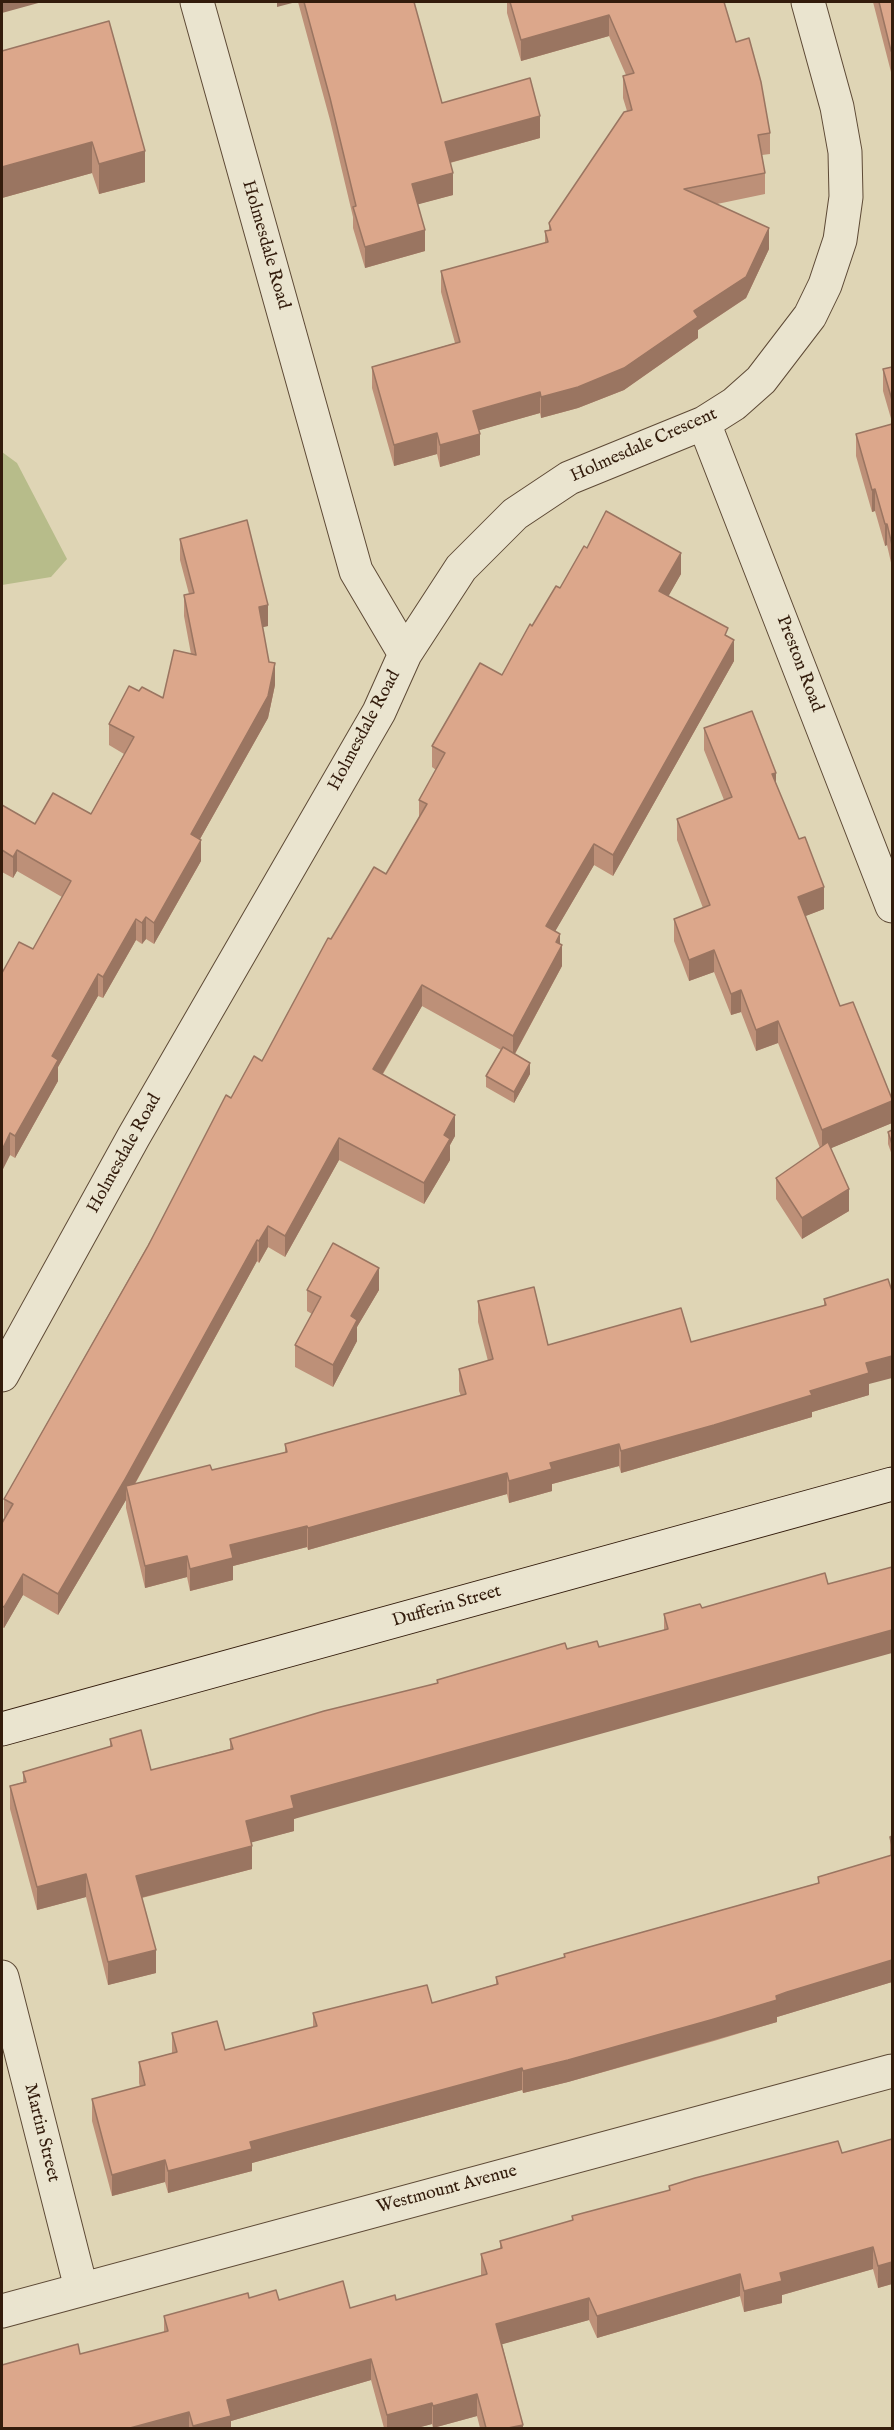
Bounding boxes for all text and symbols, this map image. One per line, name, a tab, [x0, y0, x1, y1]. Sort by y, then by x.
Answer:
street label: Holmesdale Road	[236, 178, 294, 312]
street label: Holmesdale Crescent	[567, 404, 721, 488]
street label: Preston Road	[771, 613, 827, 715]
street label: Holmesdale Road	[324, 667, 406, 795]
street label: Holmesdale Road	[83, 1090, 167, 1218]
street label: Dufferin Street	[390, 1581, 504, 1633]
street label: Martin Street	[18, 2082, 64, 2184]
street label: Westmount Avenue	[374, 2161, 520, 2219]

